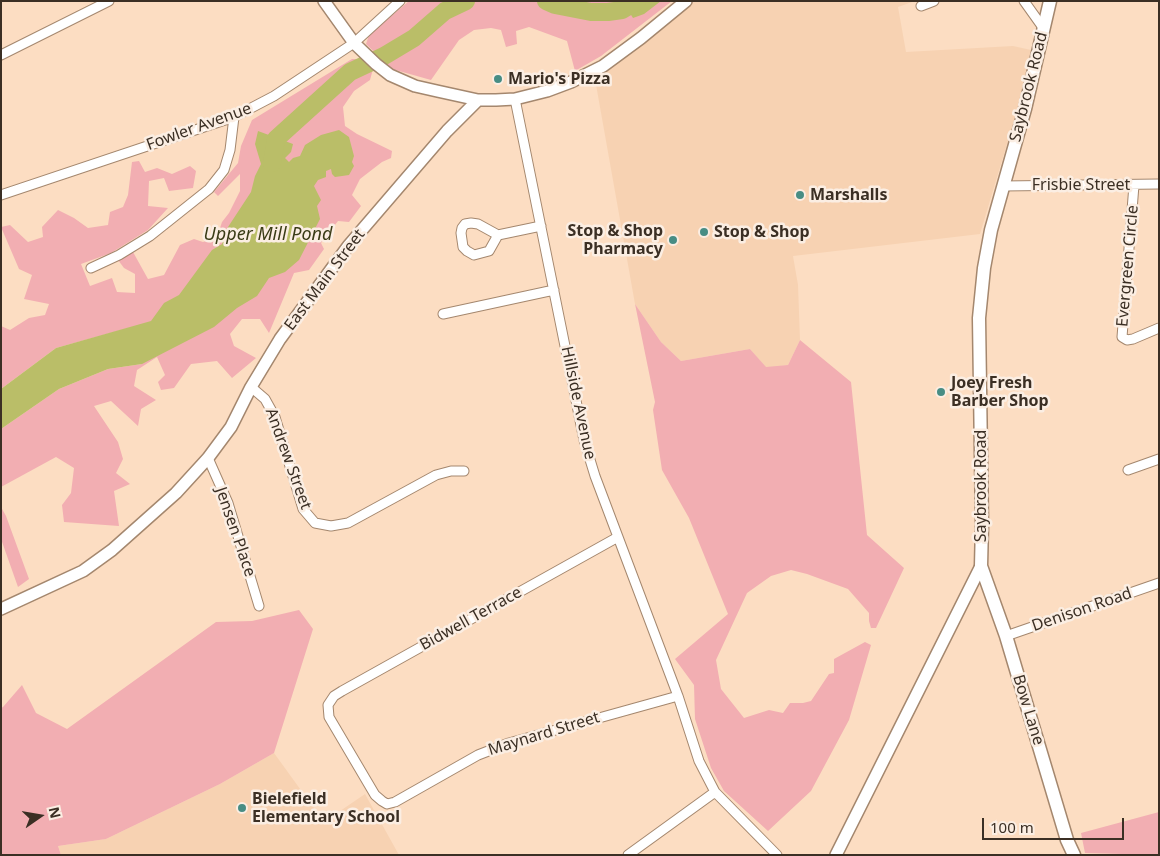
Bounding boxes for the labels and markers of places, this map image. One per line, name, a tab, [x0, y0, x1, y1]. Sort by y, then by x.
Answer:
place label: Mario's Pizza	[508, 69, 610, 89]
marker: Mario's Pizza	[492, 73, 504, 85]
place label: Marshalls	[810, 185, 887, 205]
marker: Marshalls	[794, 189, 806, 201]
place label: Stop & Shop Pharmacy	[567, 221, 663, 259]
place label: Stop & Shop	[714, 222, 810, 242]
marker: Stop & Shop	[698, 226, 710, 238]
marker: Stop & Shop Pharmacy	[667, 234, 679, 246]
place label: Joey Fresh Barber Shop	[951, 373, 1049, 411]
marker: Joey Fresh Barber Shop	[935, 386, 947, 398]
place label: Bielefield Elementary School	[252, 789, 400, 827]
marker: Bielefield Elementary School	[236, 802, 248, 814]

